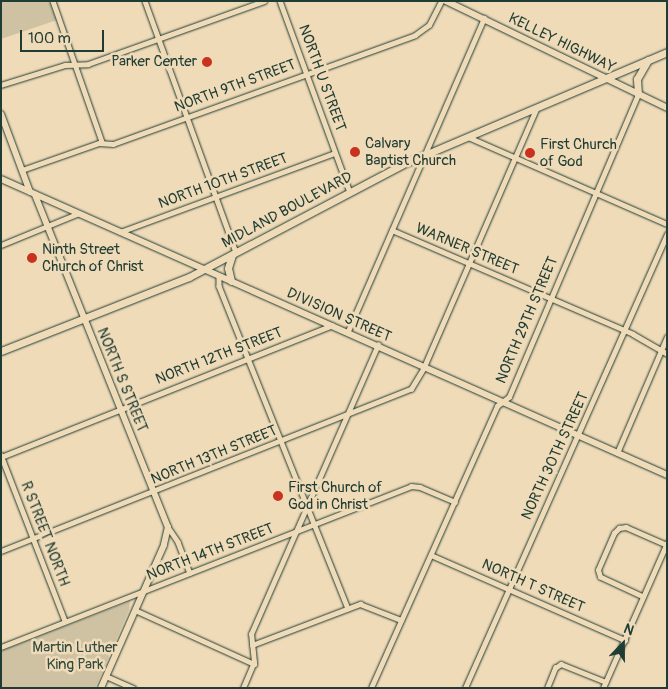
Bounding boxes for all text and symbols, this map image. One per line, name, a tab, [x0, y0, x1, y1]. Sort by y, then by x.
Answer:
street label: KELLEY HIGHWAY	[506, 9, 618, 77]
scale bar	[22, 20, 106, 52]
street label: NORTH U STREET	[294, 22, 350, 134]
text: 100 m	[28, 29, 71, 48]
place label: Parker Center	[111, 53, 197, 71]
street label: NORTH 9TH STREET	[172, 56, 298, 116]
marker: Parker Center	[201, 56, 213, 68]
place label: Calvary Baptist Church	[365, 134, 456, 169]
place label: First Church of God	[540, 135, 617, 170]
marker: Calvary Baptist Church	[349, 146, 361, 158]
marker: First Church of God	[524, 147, 536, 159]
street label: NORTH 10TH STREET	[156, 149, 290, 213]
street label: MIDLAND BOULEVARD	[219, 168, 355, 252]
street label: WARNER STREET	[413, 219, 521, 279]
place label: Ninth Street Church of Christ	[42, 240, 144, 275]
marker: Ninth Street Church of Christ	[26, 252, 38, 264]
street label: NORTH 29TH STREET	[492, 254, 562, 386]
street label: DIVISION STREET	[284, 284, 394, 346]
street label: NORTH 12TH STREET	[153, 324, 285, 388]
street label: NORTH S STREET	[93, 325, 151, 435]
street label: NORTH 30TH STREET	[518, 389, 592, 523]
street label: NORTH 13TH STREET	[148, 421, 280, 489]
place label: First Church of God in Christ	[288, 478, 382, 513]
street label: R STREET NORTH	[17, 479, 73, 589]
marker: First Church of God in Christ	[272, 490, 284, 502]
street label: NORTH 14TH STREET	[144, 519, 276, 585]
street label: NORTH T STREET	[479, 555, 587, 617]
north arrow	[598, 619, 648, 669]
text: N	[621, 620, 636, 639]
park label: Martin Luther King Park	[32, 638, 118, 673]

